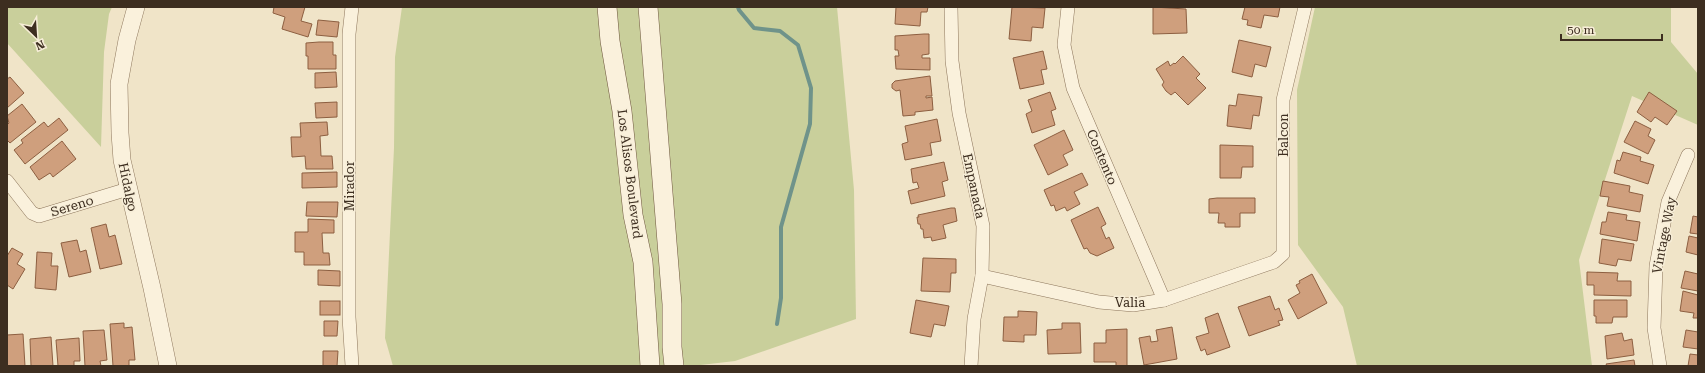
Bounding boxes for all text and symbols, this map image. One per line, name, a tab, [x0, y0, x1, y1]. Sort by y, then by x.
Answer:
north arrow	[16, 16, 56, 56]
scale bar	[1561, 16, 1662, 42]
text: 50 m	[1567, 23, 1594, 37]
text: N	[33, 37, 47, 53]
street label: Los Alisos Boulevard	[615, 108, 645, 240]
street label: Balcon	[1276, 113, 1291, 157]
street label: Contento	[1084, 127, 1120, 187]
street label: Empanada	[960, 152, 988, 220]
street label: Mirador	[342, 160, 357, 211]
street label: Hidalgo	[116, 161, 140, 213]
street label: Sereno	[49, 192, 95, 220]
street label: Vintage Way	[1649, 195, 1679, 275]
street label: Valia	[1115, 295, 1145, 310]

